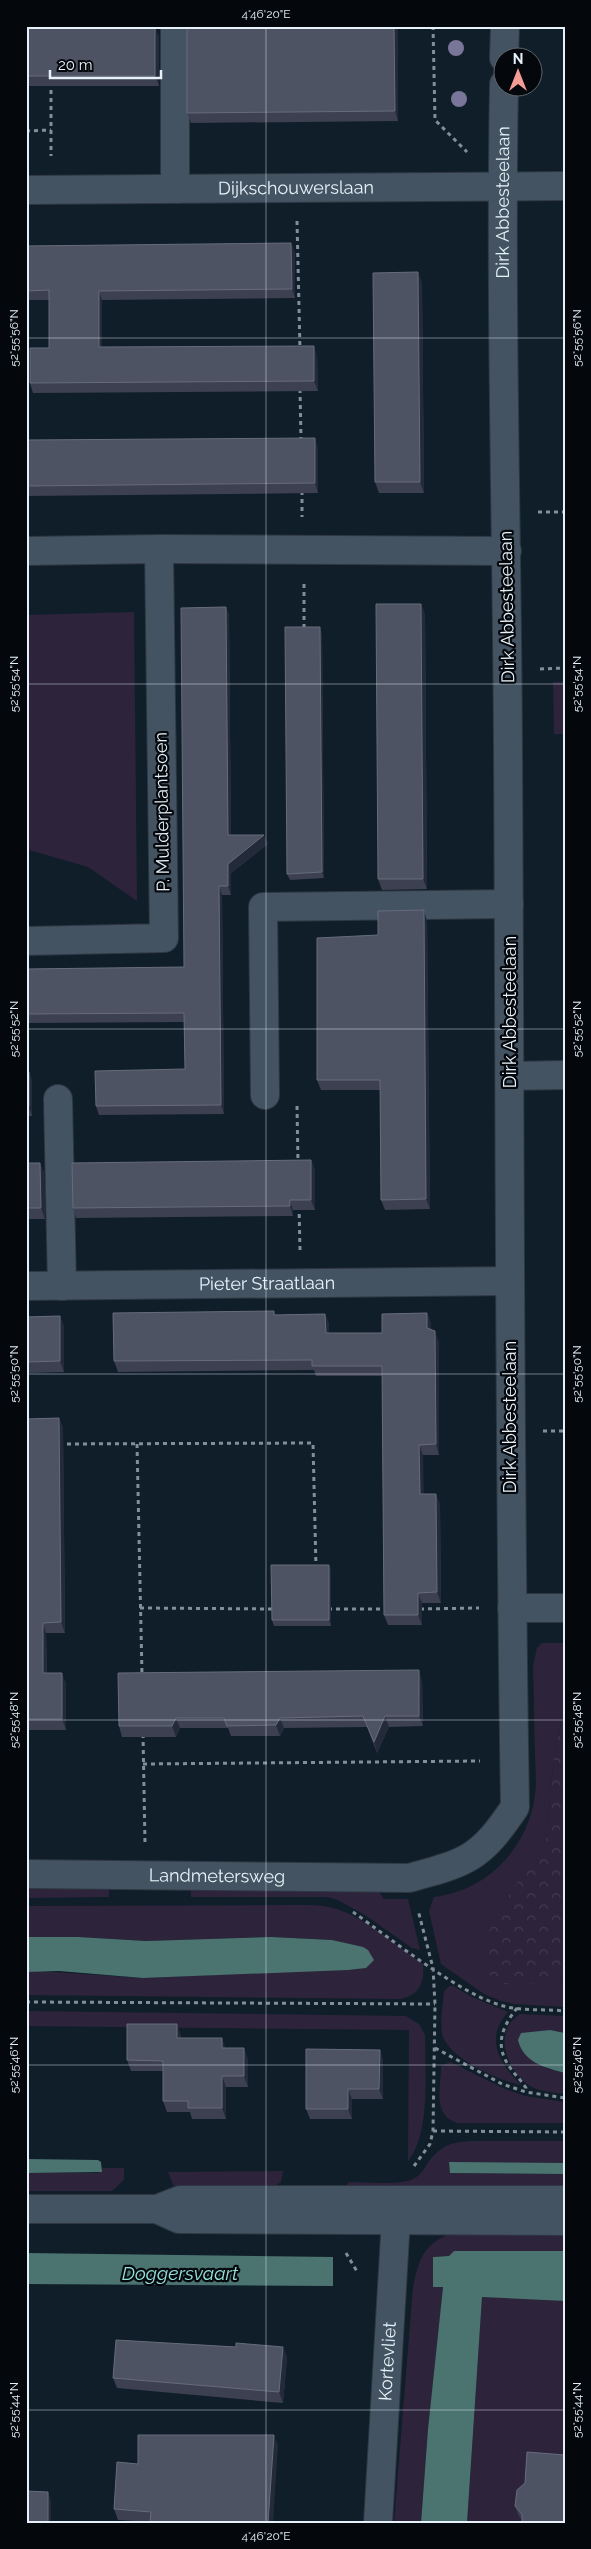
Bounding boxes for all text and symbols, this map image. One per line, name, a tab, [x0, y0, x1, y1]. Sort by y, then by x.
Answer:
text: 4°46'20"E	[241, 7, 291, 21]
scale bar	[50, 48, 161, 80]
north arrow	[494, 48, 544, 98]
text: N	[513, 51, 523, 67]
text: 20 m	[58, 56, 93, 74]
street label: Dirk Abbesteelaan	[492, 126, 513, 279]
street label: Dijkschouwerslaan	[218, 176, 374, 199]
text: 52°55'56"N	[7, 309, 21, 367]
text: 52°55'56"N	[570, 309, 584, 367]
street label: Dirk Abbesteelaan	[495, 531, 518, 683]
text: 52°55'54"N	[7, 656, 21, 712]
text: 52°55'54"N	[570, 656, 584, 712]
street label: P. Mulderplantsoen	[150, 732, 173, 892]
street label: Dirk Abbesteelaan	[499, 936, 520, 1088]
text: 52°55'52"N	[7, 1001, 21, 1057]
text: 52°55'52"N	[570, 1001, 584, 1057]
street label: Pieter Straatlaan	[199, 1272, 335, 1294]
street label: Dirk Abbesteelaan	[499, 1341, 520, 1493]
text: 52°55'50"N	[7, 1345, 21, 1403]
text: 52°55'50"N	[570, 1345, 584, 1403]
text: 52°55'48"N	[7, 1692, 21, 1748]
text: 52°55'48"N	[570, 1692, 584, 1748]
street label: Landmetersweg	[149, 1864, 285, 1887]
text: 52°55'46"N	[7, 2037, 21, 2093]
text: 52°55'46"N	[570, 2037, 584, 2093]
water label: Doggersvaart	[122, 2262, 239, 2284]
street label: Kortevliet	[374, 2321, 400, 2401]
text: 52°55'44"N	[7, 2382, 21, 2438]
text: 52°55'44"N	[570, 2382, 584, 2438]
text: 4°46'20"E	[241, 2529, 291, 2543]

